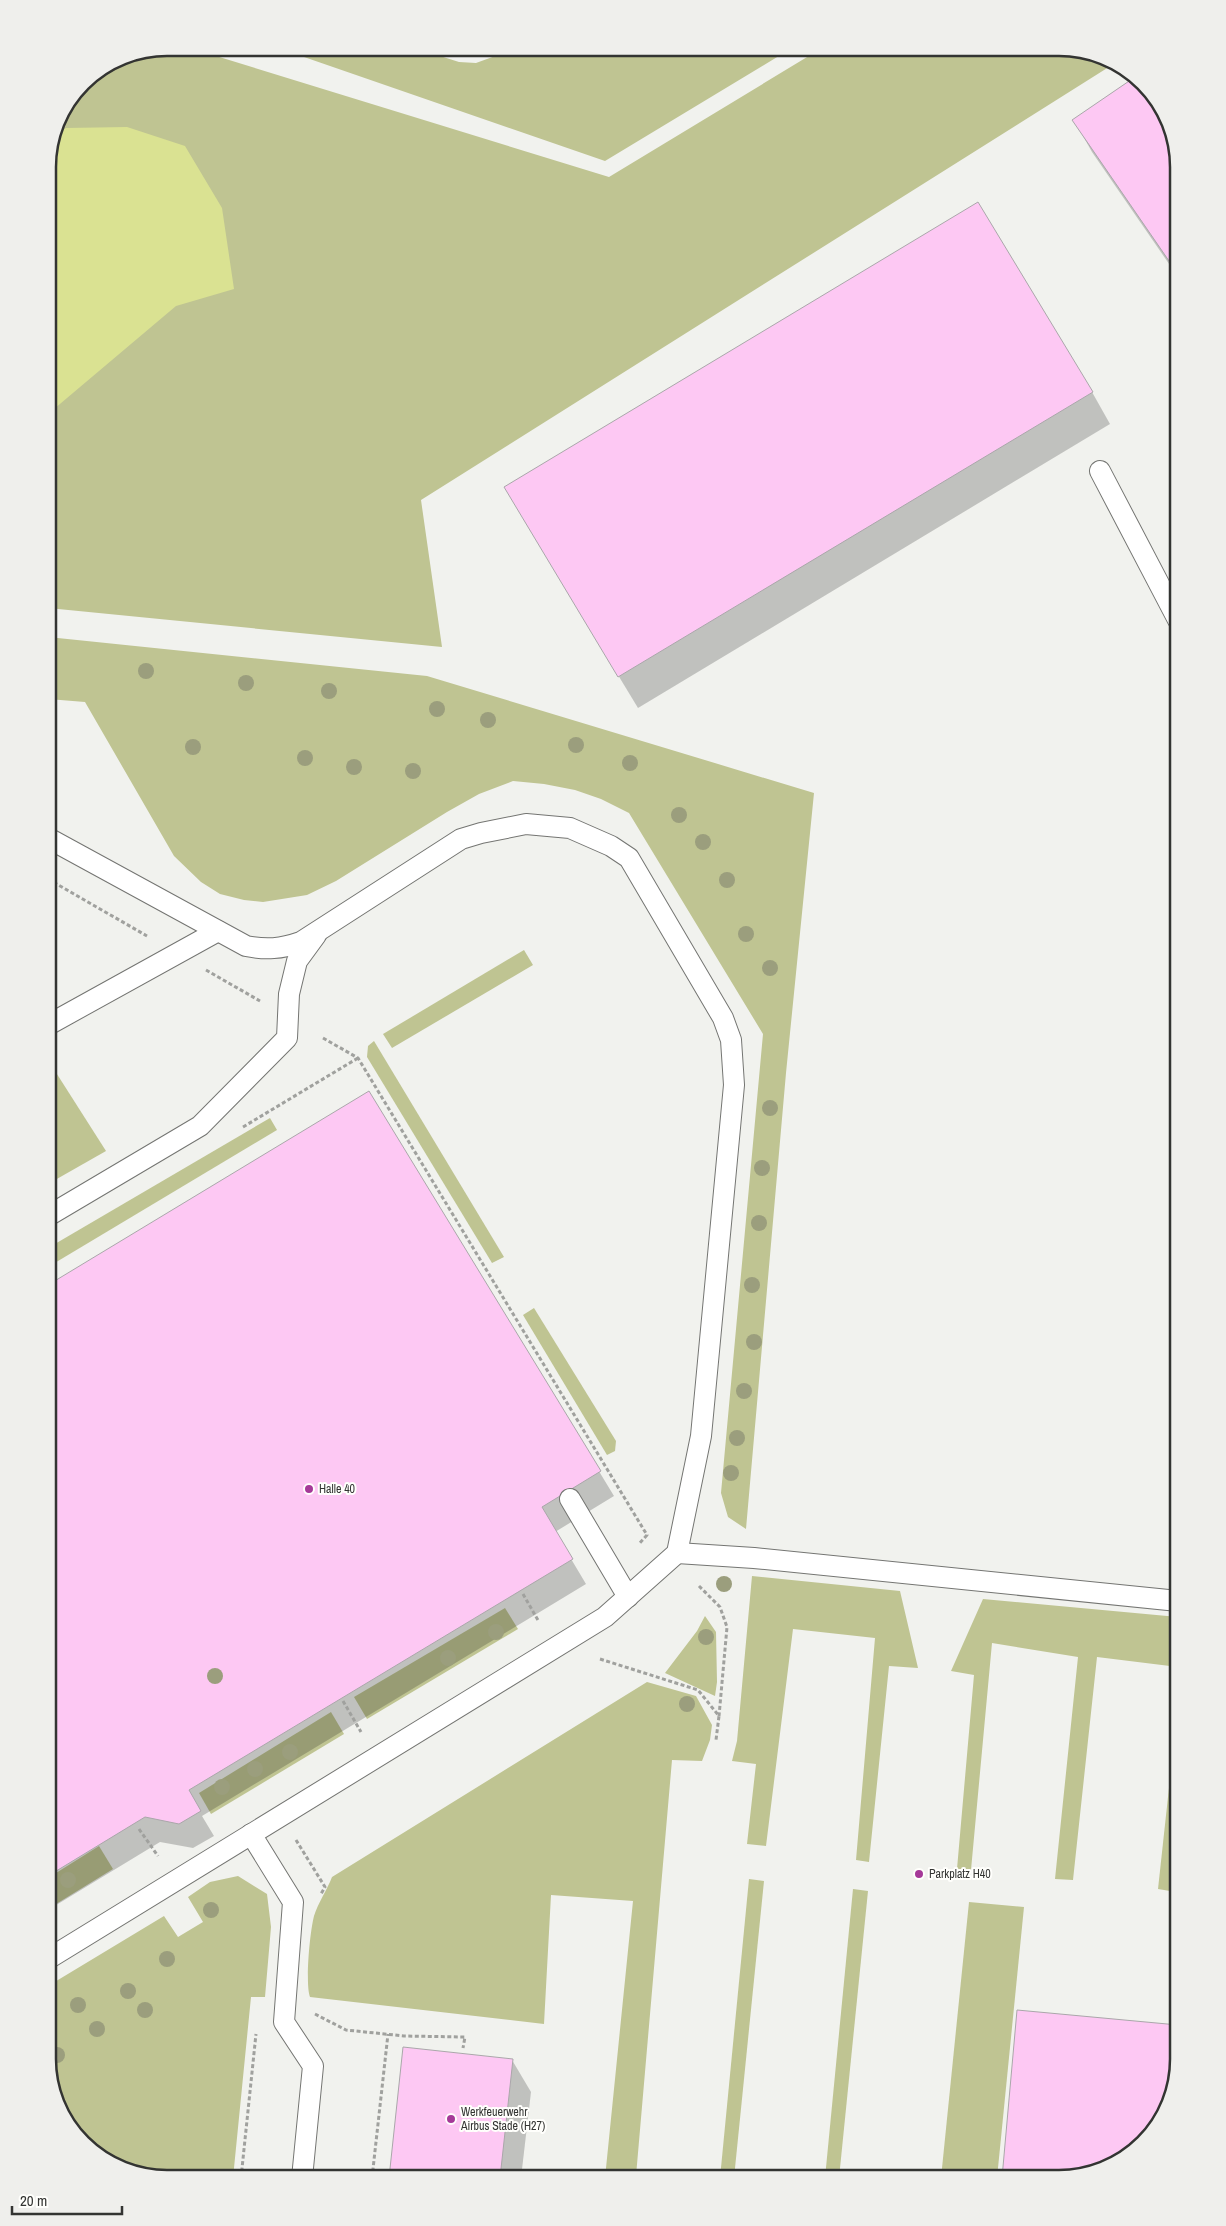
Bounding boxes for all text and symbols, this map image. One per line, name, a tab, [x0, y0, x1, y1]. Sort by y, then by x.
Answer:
place label: Halle 40	[319, 1481, 355, 1497]
marker: Halle 40	[303, 1483, 315, 1495]
place label: Parkplatz H40	[929, 1866, 991, 1882]
marker: Parkplatz H40	[913, 1868, 925, 1880]
place label: Werkfeuerwehr Airbus Stade (H27)	[460, 2104, 545, 2134]
marker: Werkfeuerwehr Airbus Stade (H27)	[445, 2113, 457, 2125]
scale bar	[12, 2184, 122, 2216]
text: 20 m	[20, 2190, 47, 2211]

